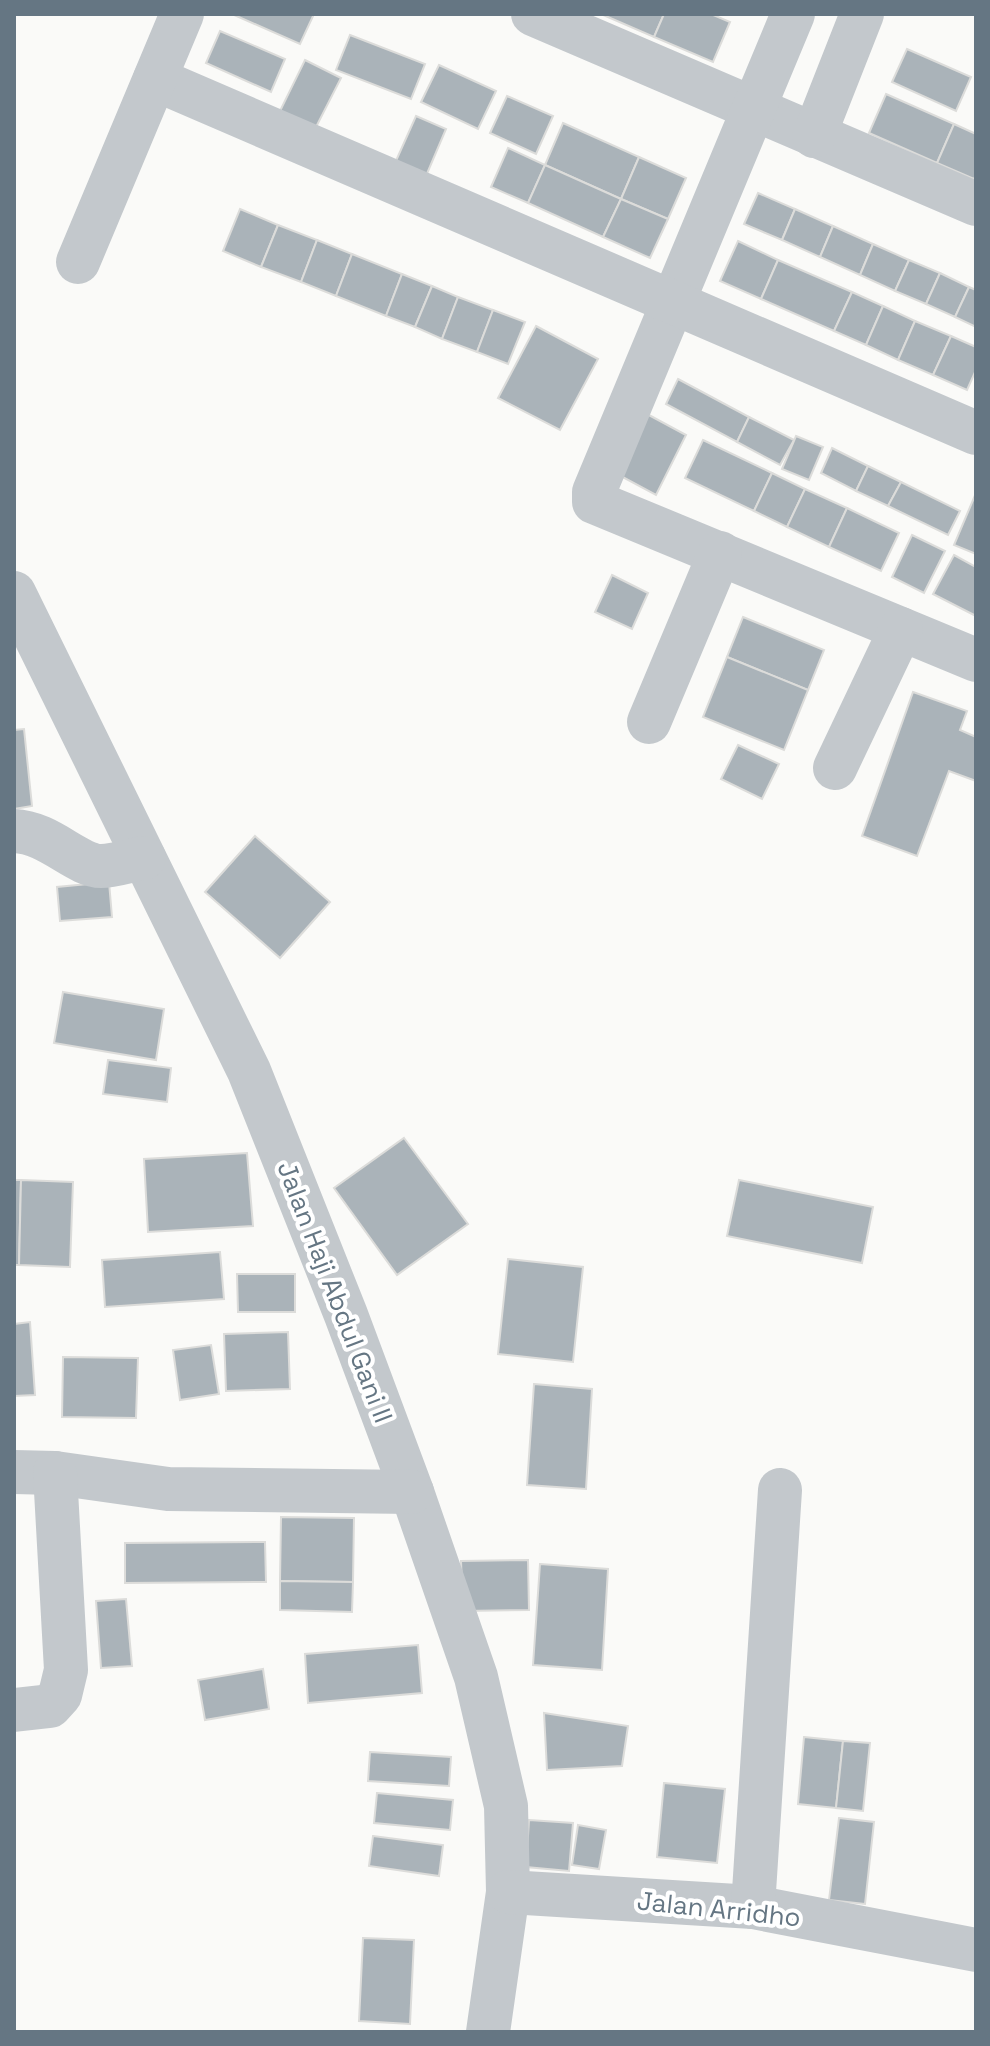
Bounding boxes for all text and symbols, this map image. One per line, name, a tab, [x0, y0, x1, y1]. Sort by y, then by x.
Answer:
street label: Jalan Haji Abdul Gani II	[269, 1156, 401, 1428]
street label: Jalan Arridho	[635, 1883, 803, 1935]

